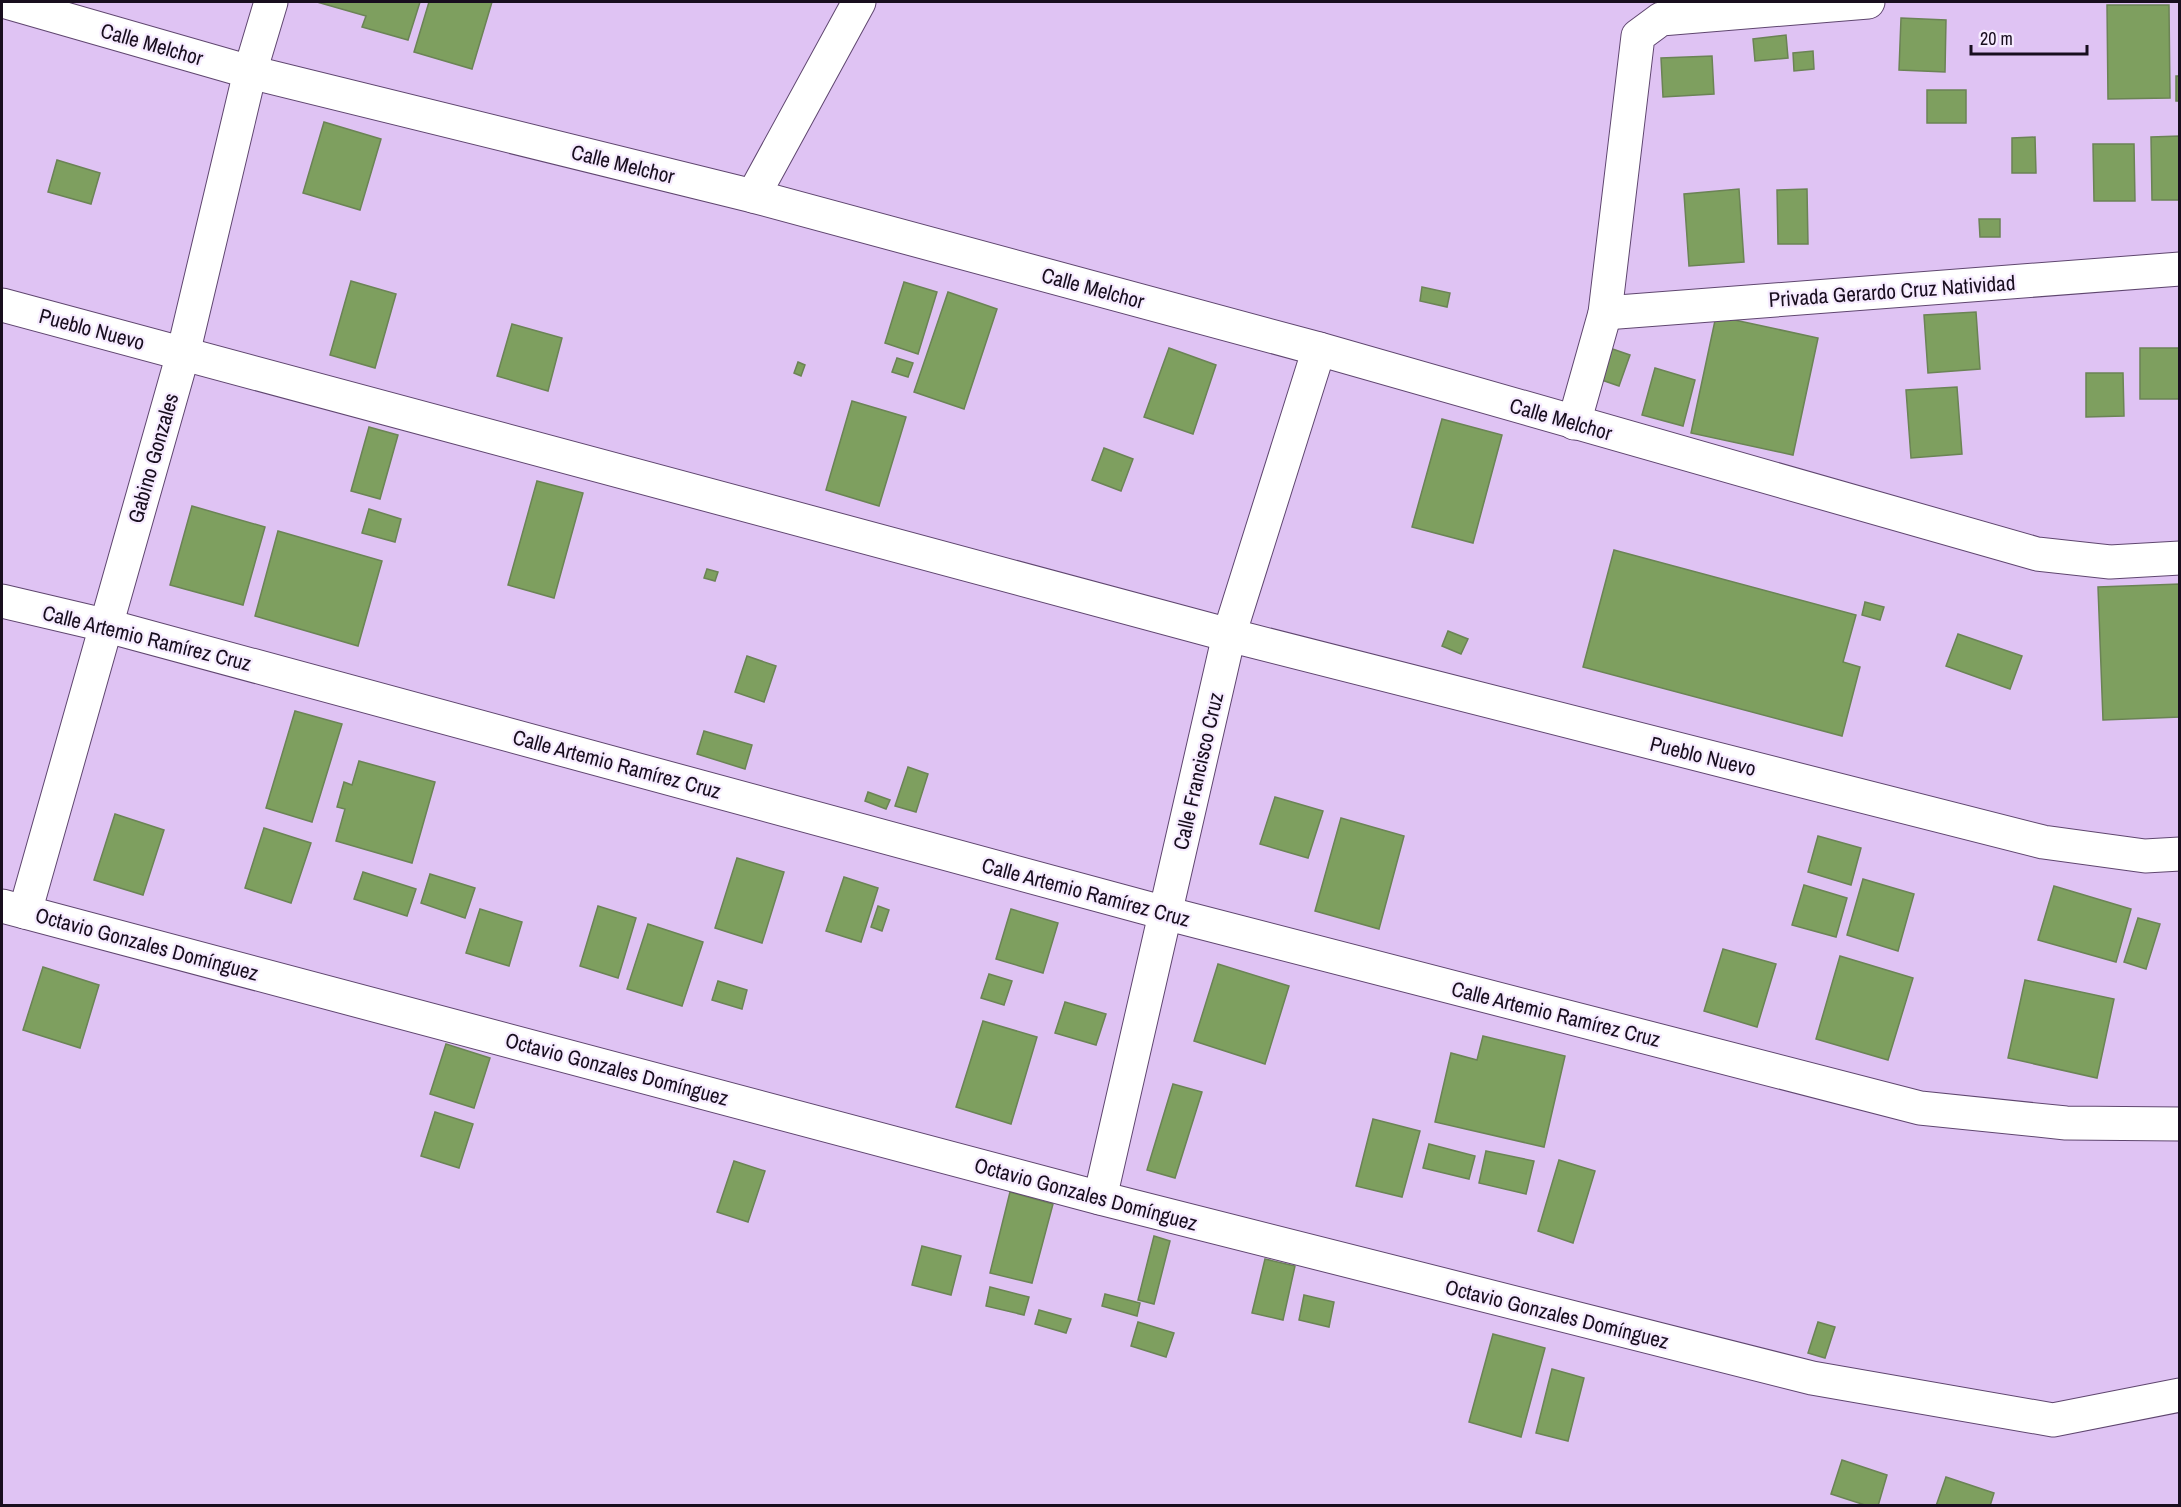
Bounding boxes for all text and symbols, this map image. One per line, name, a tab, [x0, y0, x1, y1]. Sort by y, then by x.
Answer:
street label: Calle Melchor	[97, 16, 207, 73]
scale bar	[1971, 18, 2086, 56]
text: 20 m	[1980, 26, 2013, 51]
street label: Calle Melchor	[568, 137, 678, 191]
street label: Calle Melchor	[1038, 260, 1148, 316]
street label: Privada Gerardo Cruz Natividad	[1768, 268, 2016, 314]
street label: Pueblo Nuevo	[36, 301, 148, 357]
street label: Gabino Gonzales	[121, 390, 185, 526]
street label: Calle Melchor	[1506, 391, 1616, 448]
street label: Calle Artemio Ramírez Cruz	[39, 598, 255, 678]
street label: Calle Francisco Cruz	[1166, 689, 1230, 853]
street label: Calle Artemio Ramírez Cruz	[510, 722, 725, 806]
street label: Pueblo Nuevo	[1647, 729, 1759, 783]
street label: Calle Artemio Ramírez Cruz	[979, 850, 1194, 934]
street label: Octavio Gonzales Domínguez	[32, 900, 262, 988]
street label: Calle Artemio Ramírez Cruz	[1448, 974, 1664, 1054]
street label: Octavio Gonzales Domínguez	[502, 1025, 732, 1113]
street label: Octavio Gonzales Domínguez	[971, 1150, 1201, 1238]
street label: Octavio Gonzales Domínguez	[1442, 1272, 1672, 1356]

